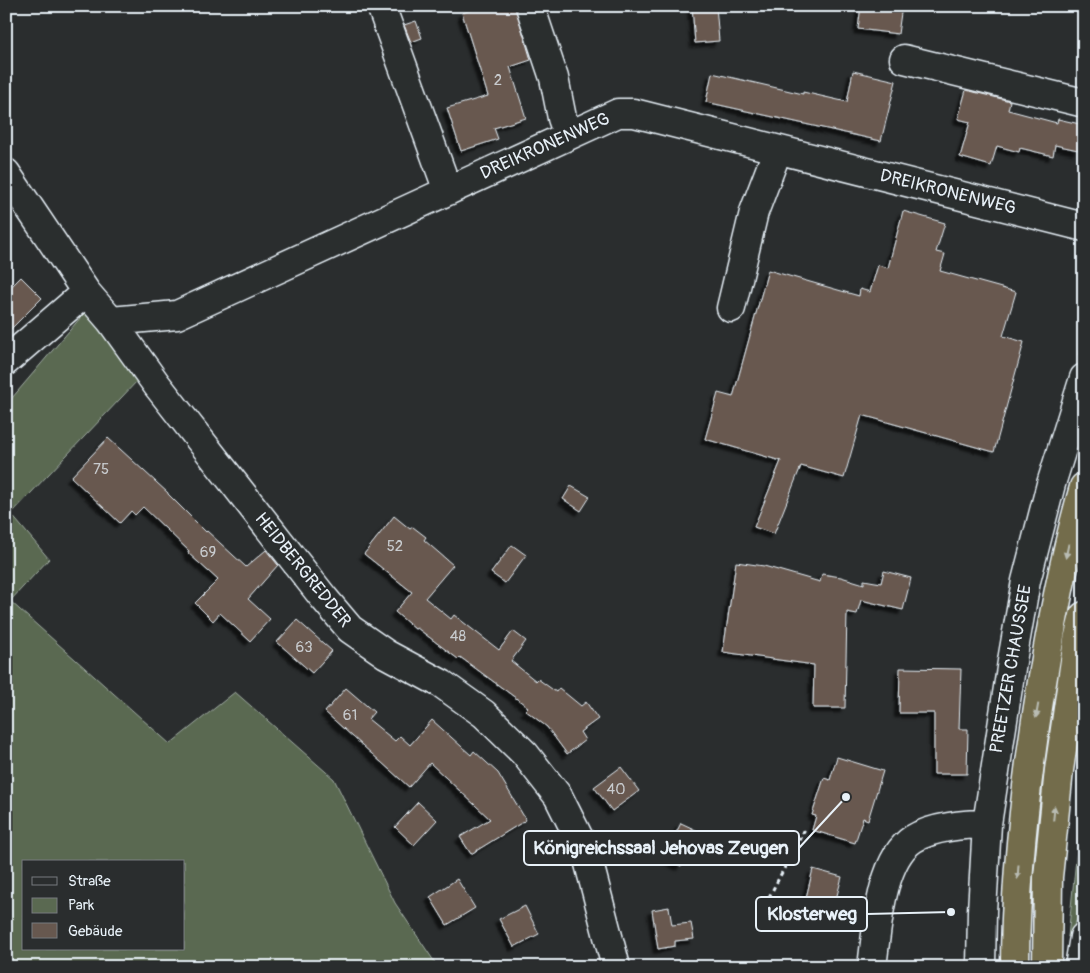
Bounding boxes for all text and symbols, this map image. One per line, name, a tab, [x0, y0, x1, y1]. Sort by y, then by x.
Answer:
house number: 2	[494, 71, 502, 90]
street label: DREIKRONENWEG	[477, 107, 613, 185]
street label: DREIKRONENWEG	[878, 164, 1019, 220]
house number: 75	[93, 460, 109, 479]
street label: HEIDBERGREDDER	[250, 508, 356, 632]
house number: 52	[387, 537, 403, 556]
house number: 69	[200, 543, 216, 562]
one-way arrow	[1063, 544, 1071, 559]
street label: PREETZER CHAUSSEE	[985, 583, 1037, 755]
house number: 48	[450, 627, 467, 646]
house number: 63	[295, 638, 313, 657]
one-way arrow	[1033, 703, 1041, 719]
house number: 61	[343, 706, 357, 725]
house number: 40	[607, 780, 625, 799]
one-way arrow	[1051, 805, 1059, 821]
callout: Königreichssaal Jehovas Zeugen	[524, 831, 799, 865]
text: Königreichssaal Jehovas Zeugen	[533, 836, 789, 860]
legend	[22, 860, 185, 950]
one-way arrow	[1014, 865, 1022, 881]
text: Straße	[68, 872, 111, 891]
text: Park	[68, 896, 95, 915]
callout: Klosterweg	[756, 897, 867, 931]
text: Klosterweg	[767, 902, 858, 926]
text: Gebäude	[68, 922, 123, 941]

